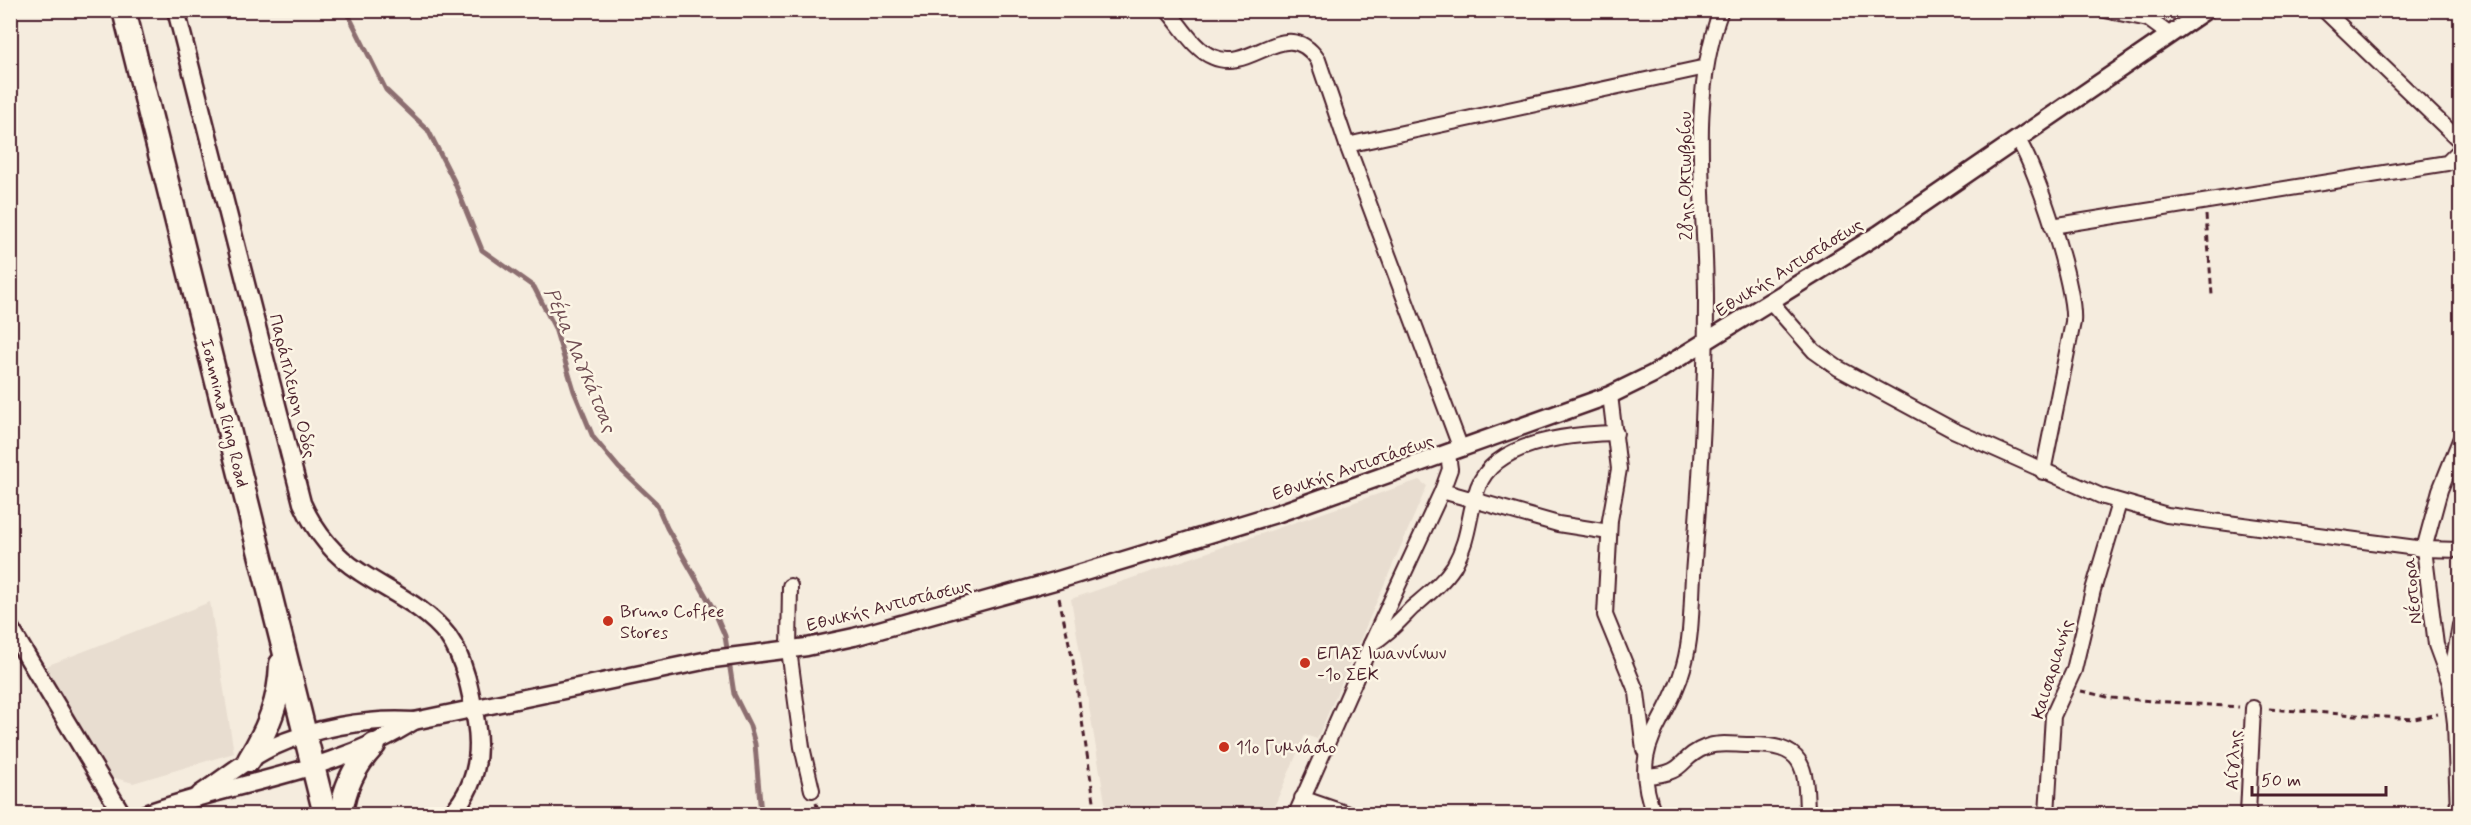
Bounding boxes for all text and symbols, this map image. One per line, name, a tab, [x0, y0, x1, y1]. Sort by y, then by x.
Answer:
street label: 28ης Οκτωβρίου	[1674, 111, 1698, 241]
street label: Εθνικής Αντιστάσεως	[1711, 213, 1868, 323]
water label: Ρέμα Λαγκάτσας	[537, 284, 623, 438]
street label: Παράπλευρη Οδός	[263, 312, 322, 461]
street label: Ioannina Ring Road	[193, 336, 254, 490]
street label: Εθνικής Αντιστάσεως	[1269, 429, 1437, 507]
street label: Νέστορα	[2397, 556, 2428, 626]
street label: Εθνικής Αντιστάσεως	[804, 574, 974, 638]
place label: Bruno Coffee Stores	[620, 600, 724, 645]
marker: Bruno Coffee Stores	[601, 614, 615, 628]
street label: Καισαριανής	[2026, 616, 2080, 722]
place label: ΕΠΑΣ Ιωαννίνων -1ο ΣΕΚ	[1317, 642, 1446, 687]
marker: ΕΠΑΣ Ιωαννίνων -1ο ΣΕΚ	[1298, 656, 1312, 670]
street label: Αίγλης	[2220, 729, 2248, 791]
place label: 11o Γυμνάσιο	[1236, 736, 1336, 760]
marker: 11o Γυμνάσιο	[1217, 740, 1231, 754]
scale bar	[2252, 759, 2386, 797]
text: 50 m	[2261, 769, 2301, 793]

